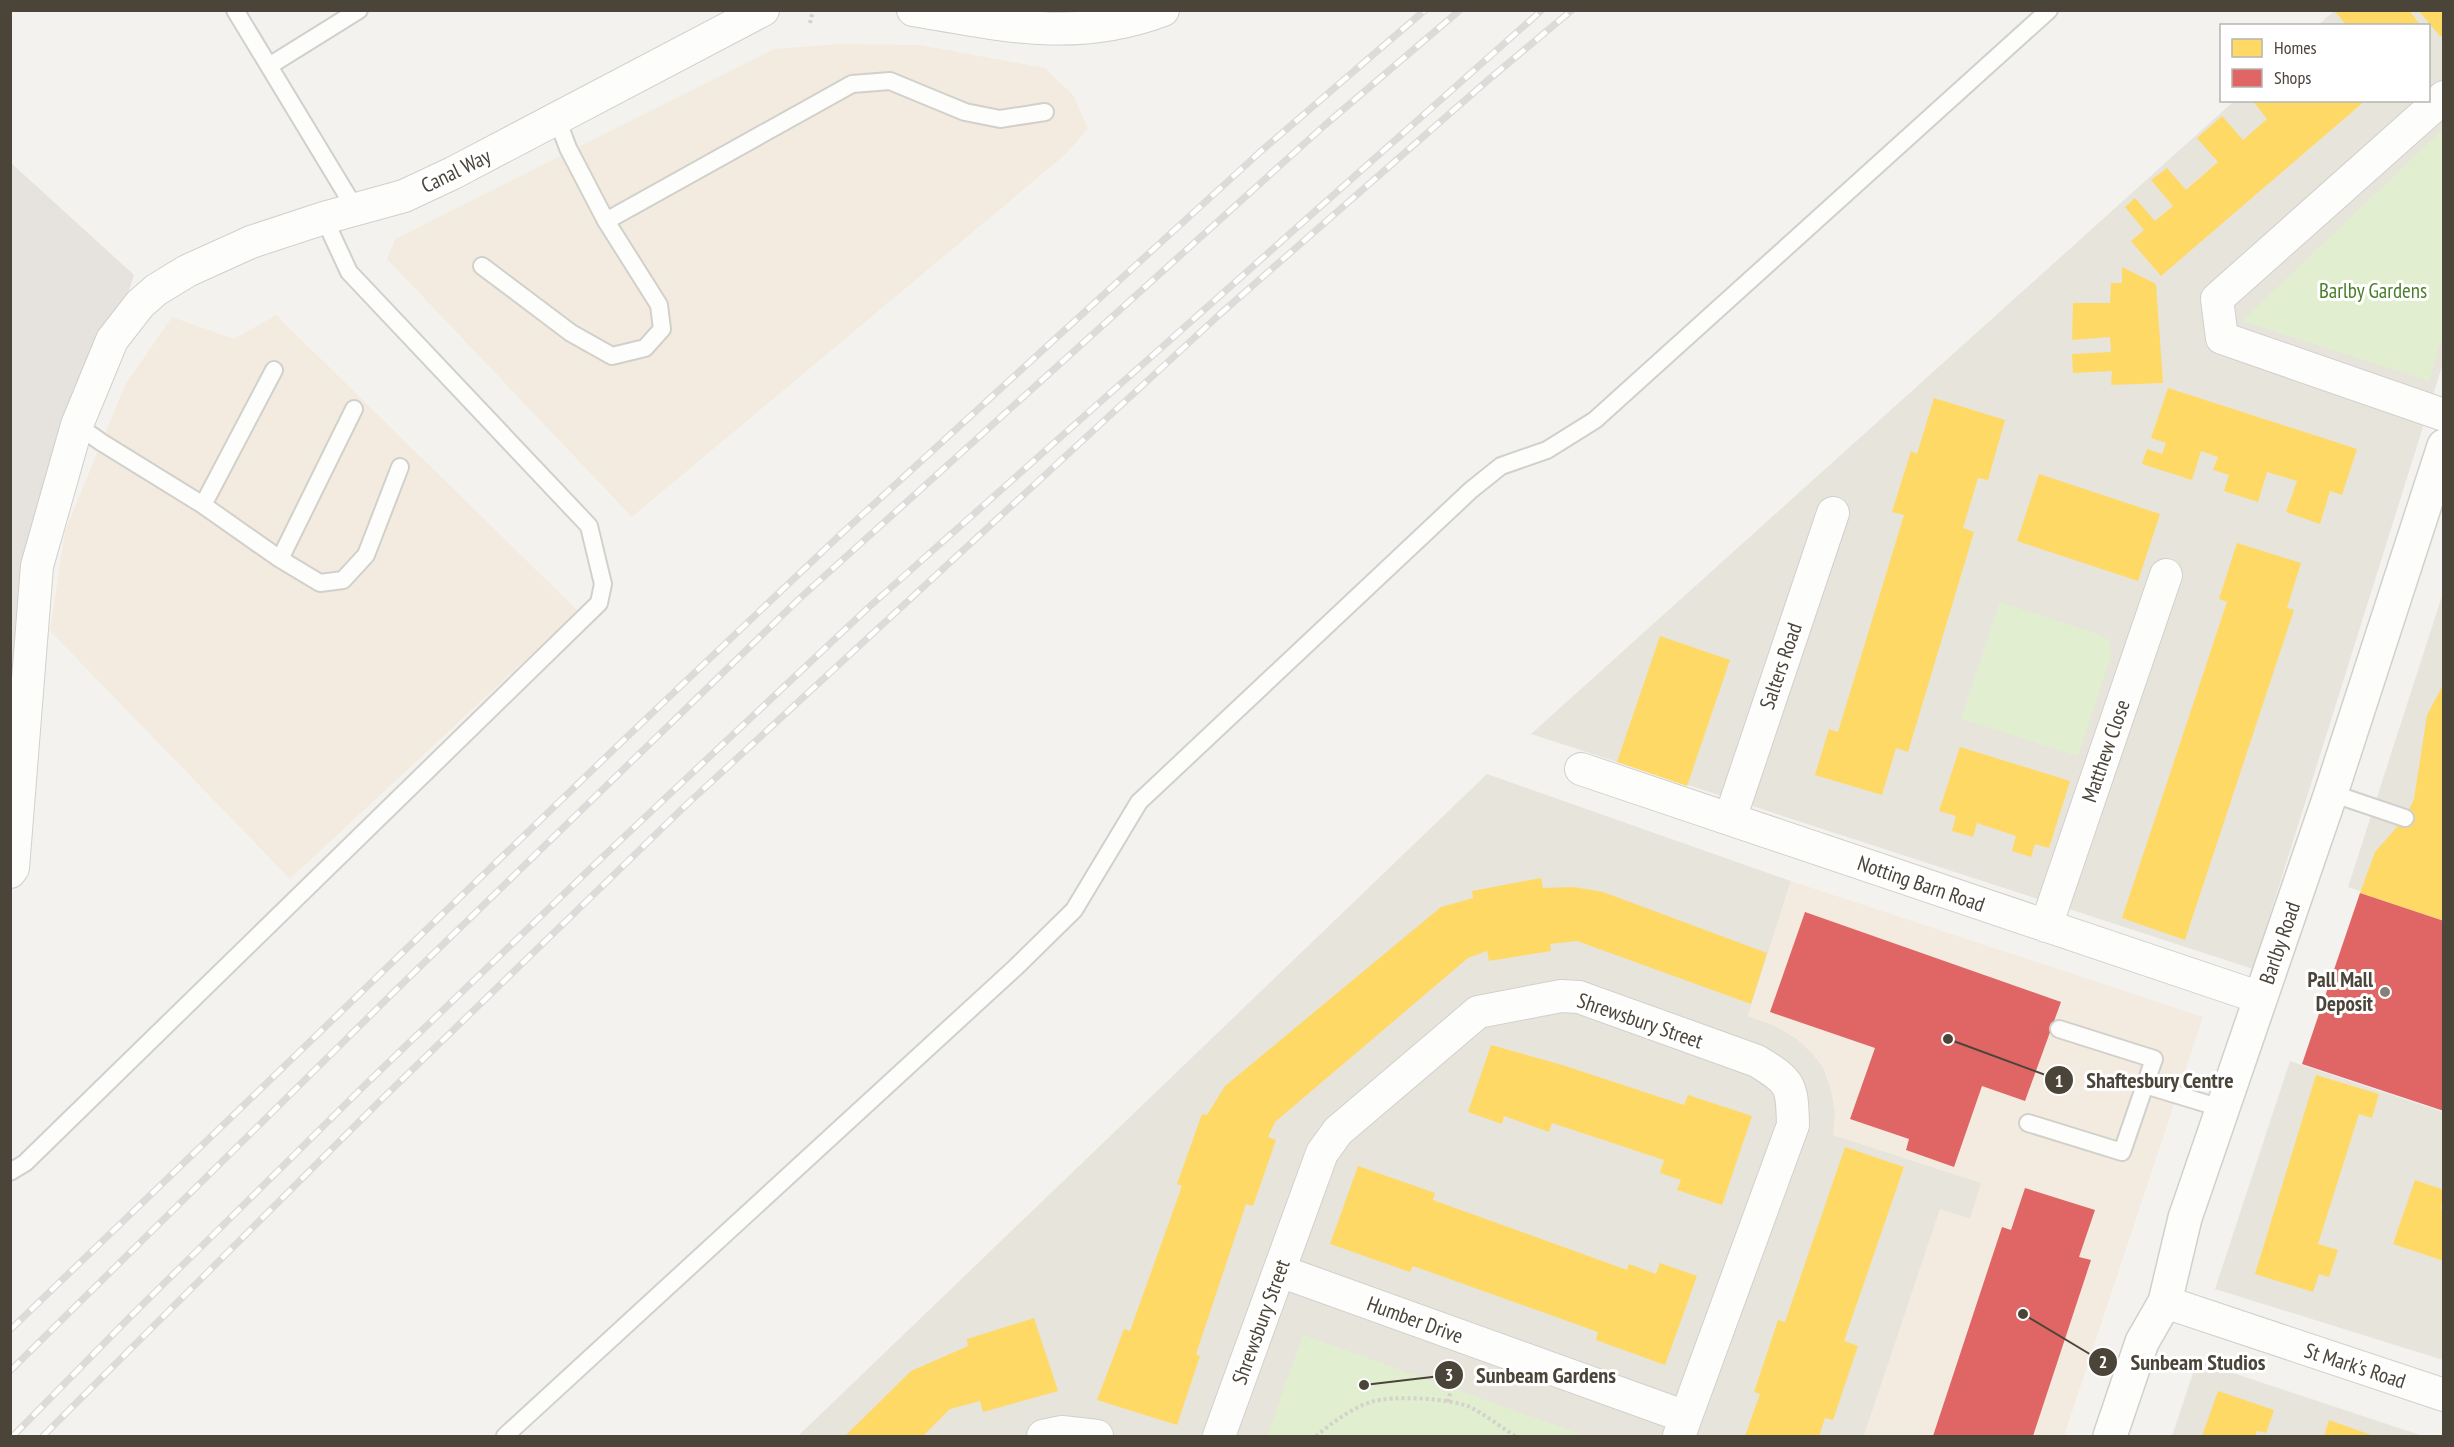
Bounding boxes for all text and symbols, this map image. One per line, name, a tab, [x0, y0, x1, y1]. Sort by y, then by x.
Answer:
legend	[2220, 24, 2430, 102]
text: Homes	[2274, 36, 2317, 59]
text: Shops	[2274, 66, 2311, 89]
street label: Canal Way	[417, 142, 495, 199]
park label: Barlby Gardens	[2319, 277, 2427, 304]
street label: Salters Road	[1753, 619, 1808, 713]
street label: Matthew Close	[2075, 696, 2136, 806]
street label: Notting Barn Road	[1854, 849, 1988, 918]
street label: Barlby Road	[2253, 898, 2306, 988]
place label: Pall Mall Deposit	[2307, 966, 2374, 1017]
marker: Pall Mall Deposit	[2378, 985, 2392, 999]
street label: Shrewsbury Street	[1574, 986, 1707, 1055]
callout: Shaftesbury Centre	[2044, 1060, 2246, 1100]
text: Shaftesbury Centre	[2086, 1066, 2234, 1094]
text: 1	[2055, 1069, 2063, 1092]
street label: Shrewsbury Street	[1225, 1255, 1296, 1388]
street label: Humber Drive	[1363, 1290, 1467, 1349]
street label: St Mark's Road	[2301, 1336, 2409, 1395]
callout: Sunbeam Studios	[2088, 1342, 2277, 1382]
text: Sunbeam Studios	[2131, 1348, 2266, 1376]
text: 2	[2099, 1350, 2107, 1373]
callout: Sunbeam Gardens	[1434, 1355, 1628, 1395]
text: Sunbeam Gardens	[1476, 1361, 1616, 1389]
text: 3	[1445, 1363, 1453, 1386]

